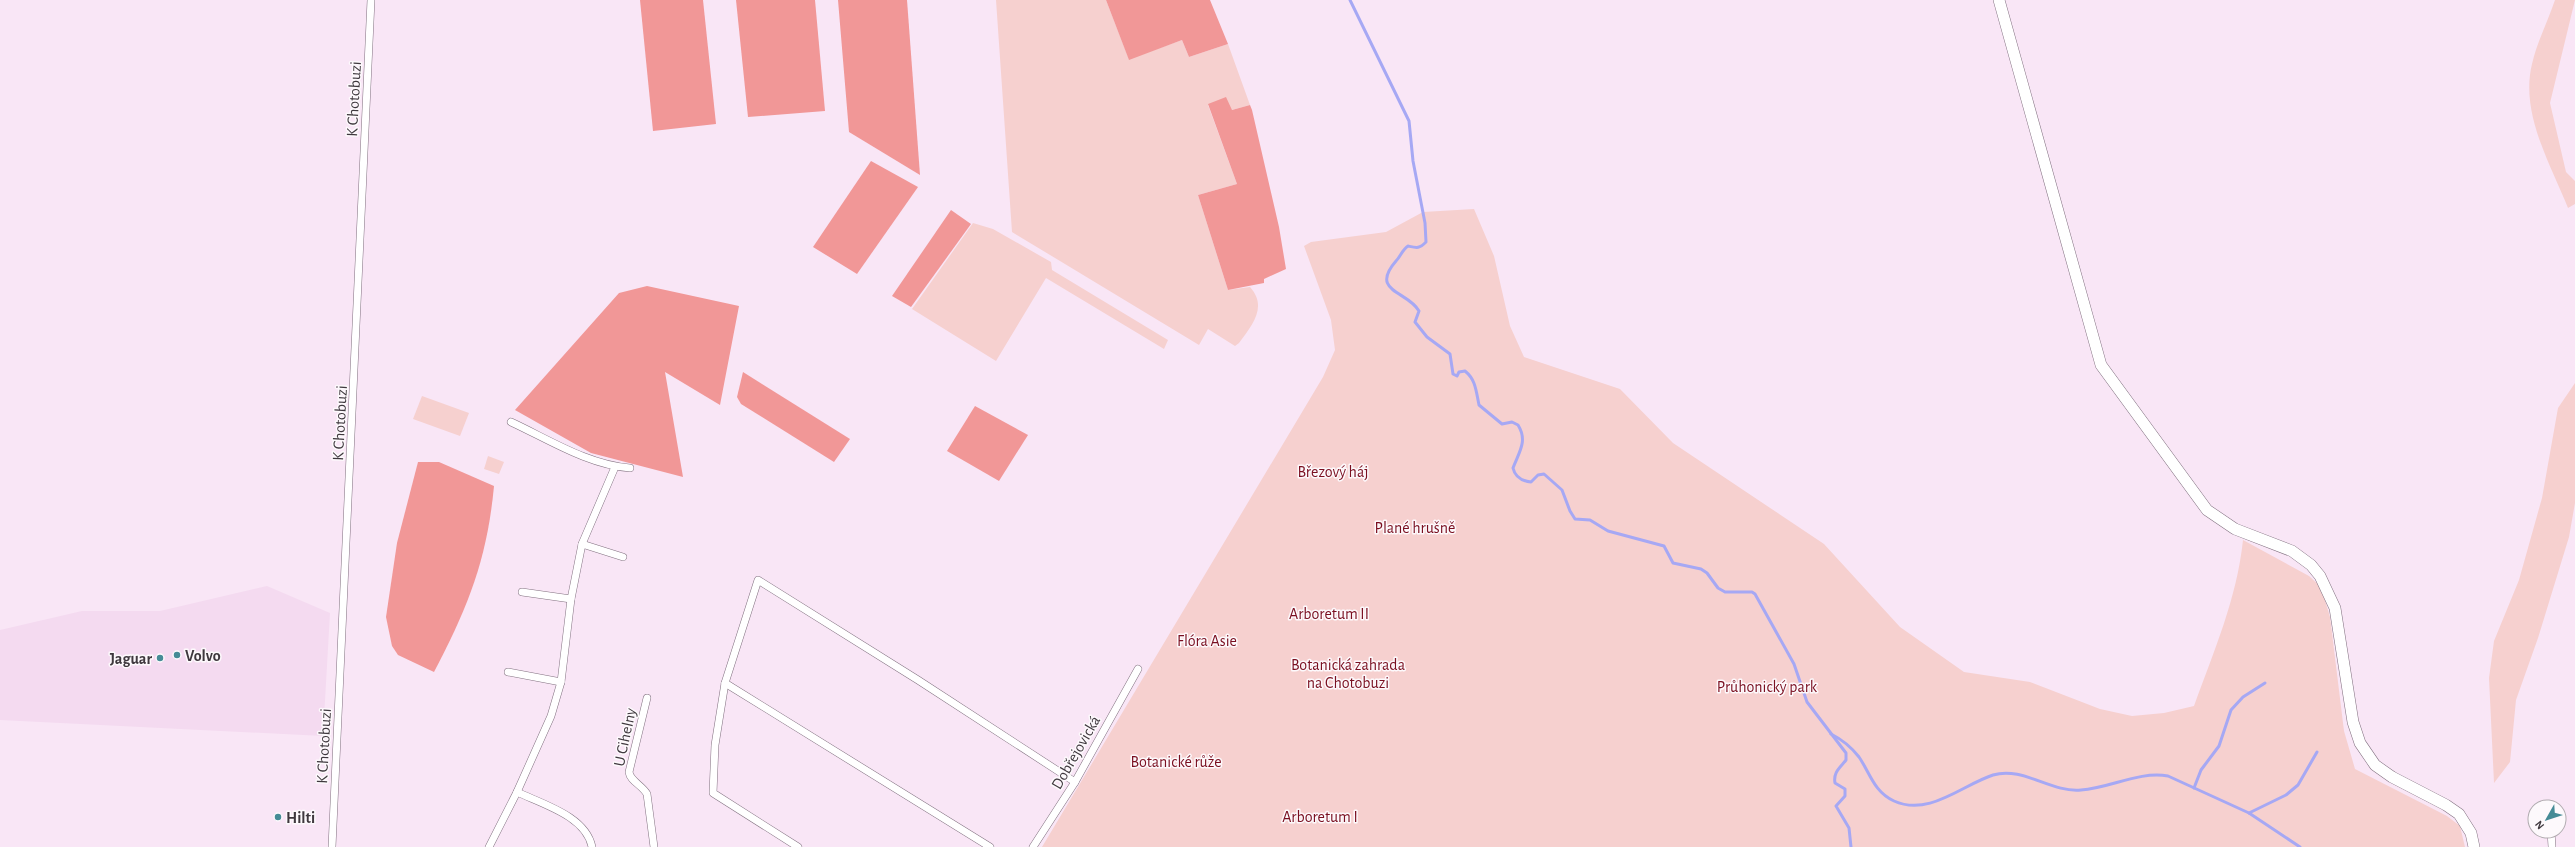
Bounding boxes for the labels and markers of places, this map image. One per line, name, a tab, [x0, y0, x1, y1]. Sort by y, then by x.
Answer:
place label: Volvo	[185, 648, 221, 664]
marker: Volvo	[172, 650, 182, 660]
place label: Jaguar	[110, 651, 152, 667]
marker: Jaguar	[155, 653, 165, 663]
place label: Hilti	[286, 810, 315, 826]
marker: Hilti	[273, 812, 283, 822]

